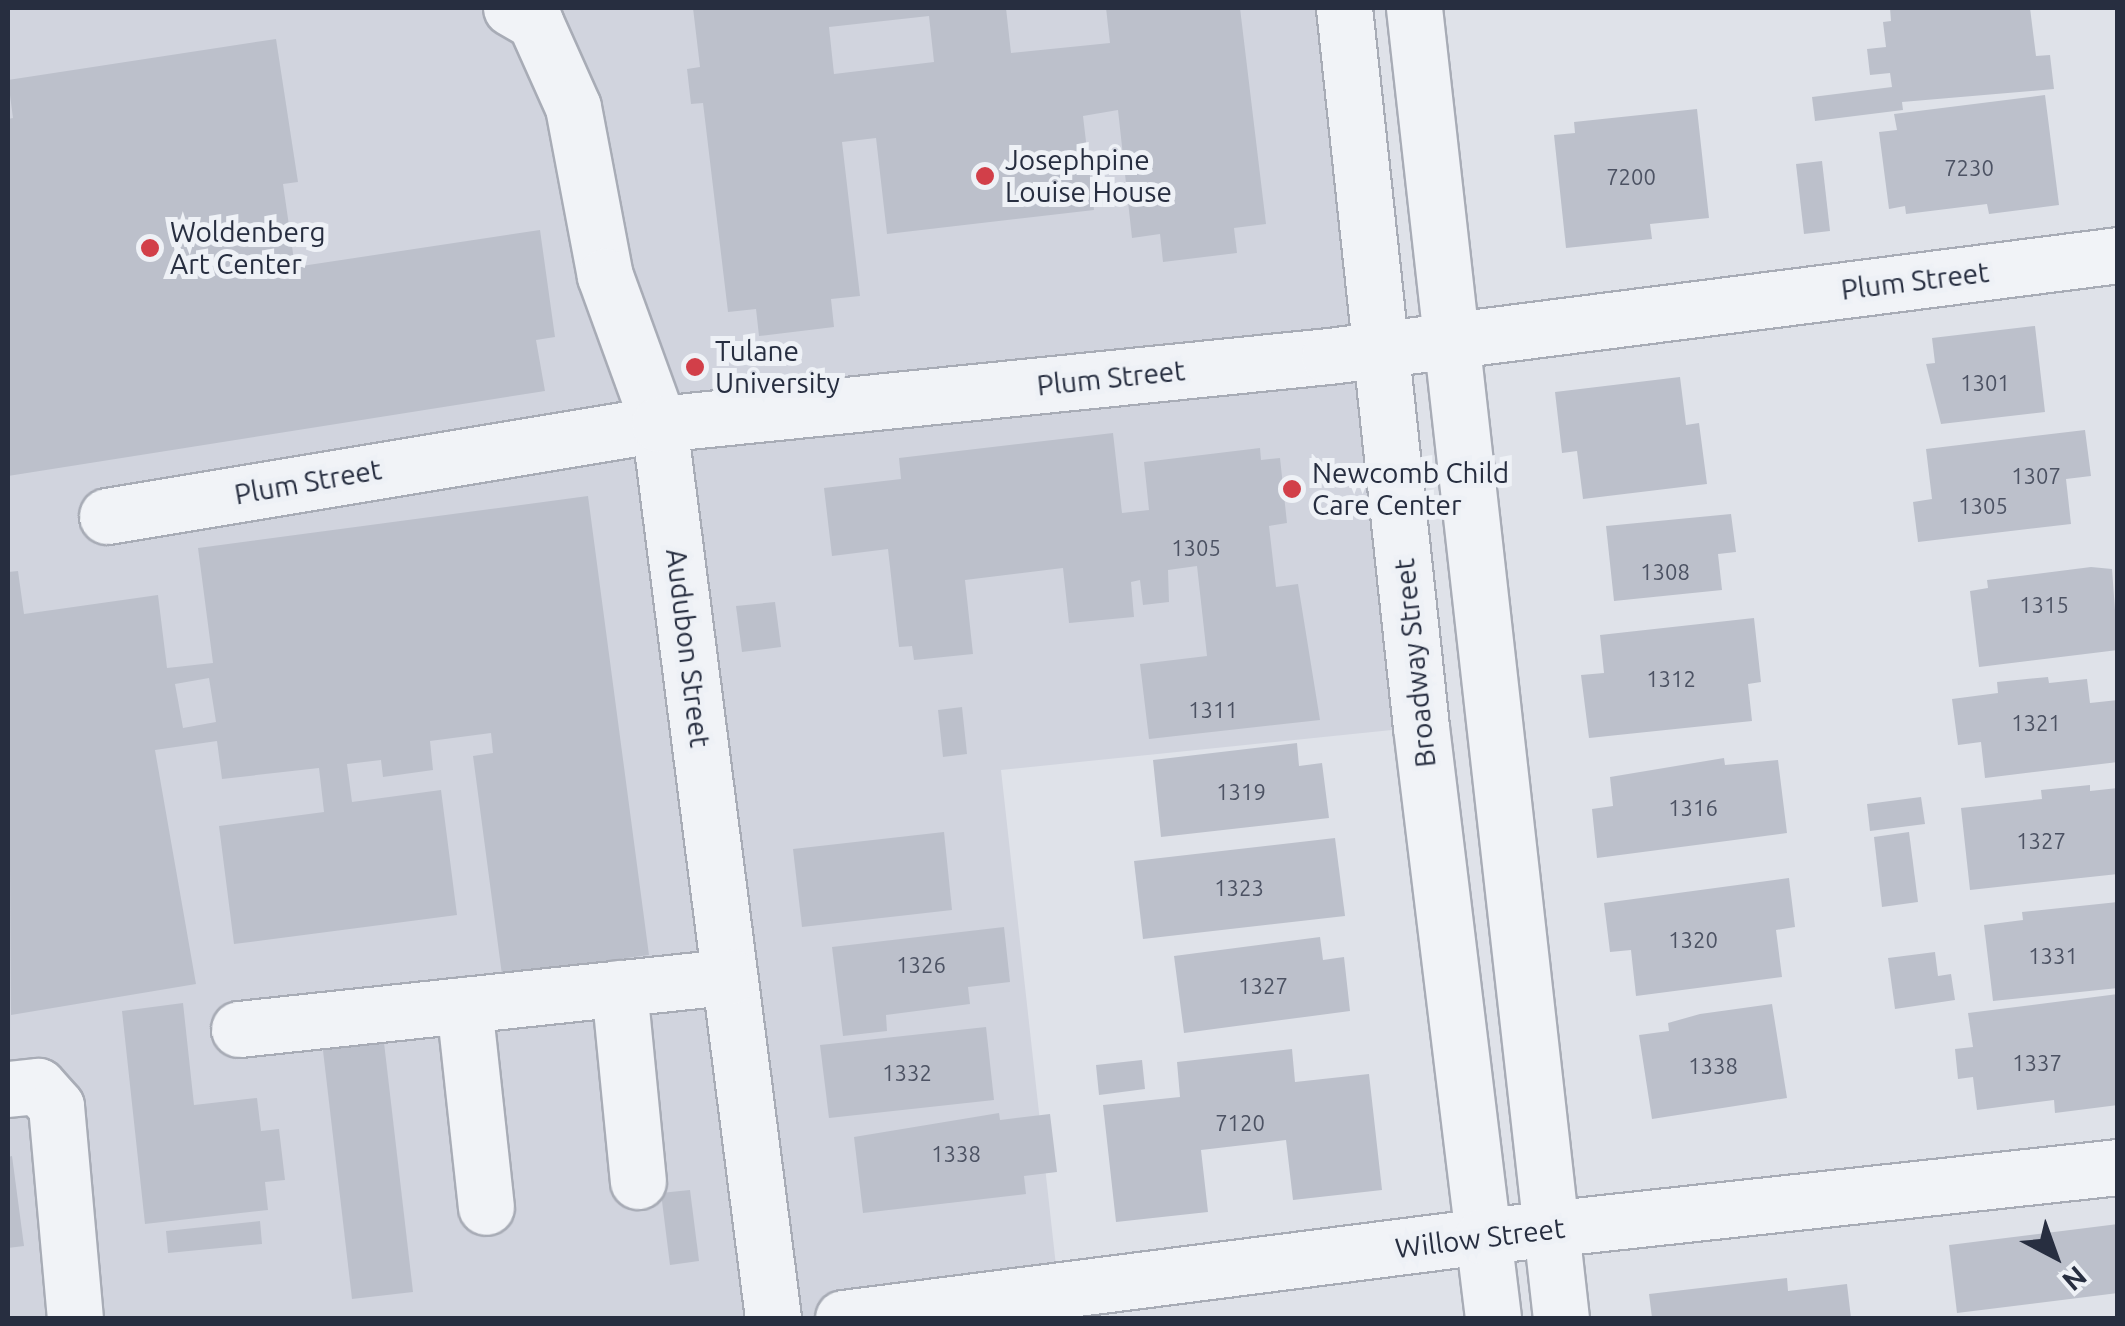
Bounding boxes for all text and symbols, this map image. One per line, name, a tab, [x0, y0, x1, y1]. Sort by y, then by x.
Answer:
place label: Josephpine Louise House	[1005, 143, 1172, 209]
house number: 7230	[1944, 155, 1994, 181]
house number: 7200	[1606, 164, 1656, 190]
marker: Josephpine Louise House	[974, 165, 996, 187]
place label: Woldenberg Art Center	[170, 215, 326, 281]
marker: Woldenberg Art Center	[139, 237, 161, 259]
street label: Plum Street	[1839, 255, 1991, 307]
place label: Tulane University	[715, 334, 840, 400]
street label: Plum Street	[1035, 354, 1187, 402]
marker: Tulane University	[684, 356, 706, 378]
house number: 1301	[1960, 370, 2010, 396]
street label: Plum Street	[232, 453, 384, 511]
place label: Newcomb Child Care Center	[1312, 456, 1509, 522]
house number: 1307	[2011, 463, 2061, 489]
marker: Newcomb Child Care Center	[1281, 478, 1303, 500]
house number: 1305	[1958, 493, 2008, 519]
house number: 1305	[1171, 535, 1221, 561]
street label: Audubon Street	[659, 547, 717, 749]
street label: Broadway Street	[1387, 557, 1443, 769]
house number: 1308	[1640, 559, 1690, 585]
house number: 1315	[2019, 592, 2069, 618]
house number: 1312	[1646, 666, 1696, 692]
house number: 1311	[1188, 697, 1238, 723]
house number: 1321	[2011, 710, 2061, 736]
house number: 1319	[1216, 779, 1266, 805]
house number: 1316	[1668, 795, 1718, 821]
house number: 1327	[2016, 828, 2066, 854]
house number: 1323	[1214, 875, 1264, 901]
house number: 1320	[1668, 927, 1718, 953]
house number: 1331	[2028, 943, 2078, 969]
house number: 1326	[896, 952, 946, 978]
house number: 1327	[1238, 973, 1288, 999]
house number: 1337	[2012, 1050, 2062, 1076]
house number: 1338	[1688, 1053, 1738, 1079]
house number: 1332	[882, 1060, 932, 1086]
house number: 7120	[1215, 1110, 1265, 1136]
house number: 1338	[931, 1141, 981, 1167]
north arrow	[2005, 1206, 2105, 1306]
street label: Willow Street	[1393, 1211, 1567, 1265]
text: N	[2057, 1260, 2093, 1298]

